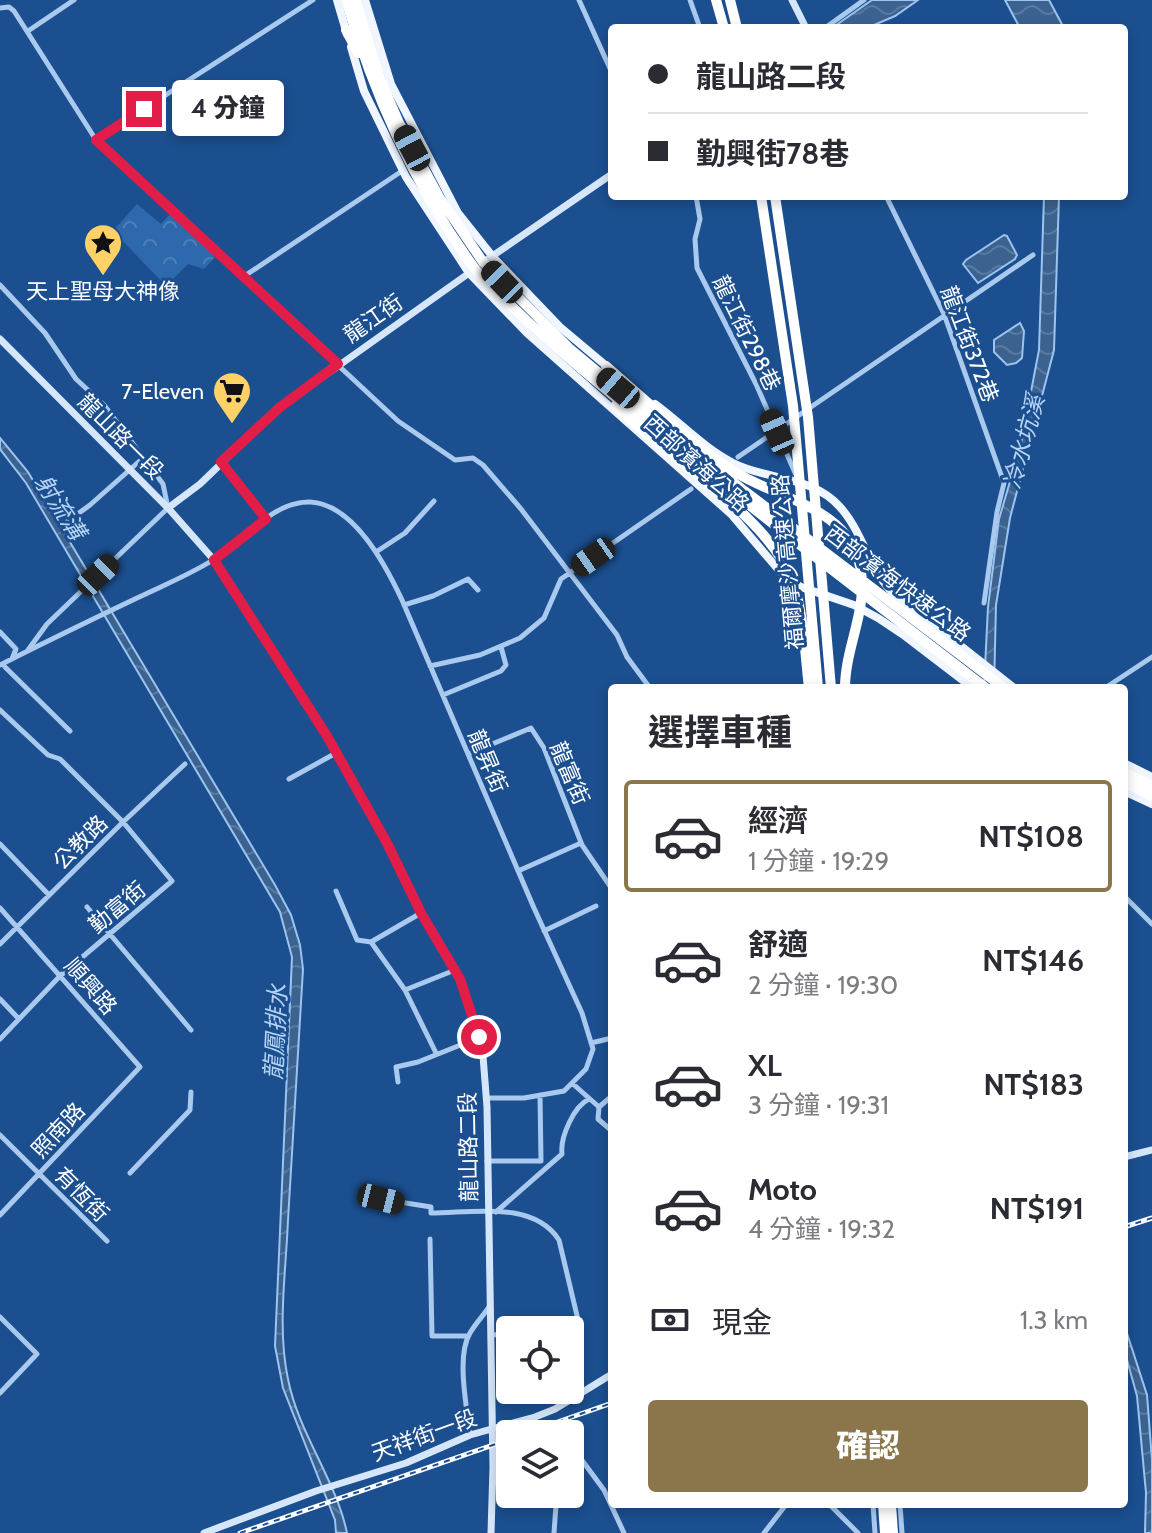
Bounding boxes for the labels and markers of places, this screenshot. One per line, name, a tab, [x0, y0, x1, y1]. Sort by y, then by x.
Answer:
place icon: 天上聖母大神像	[82, 222, 124, 277]
place label: 天上聖母大神像	[26, 278, 180, 305]
supermarket icon: 7-Eleven	[211, 370, 253, 425]
place label: 7-Eleven	[121, 378, 204, 405]

